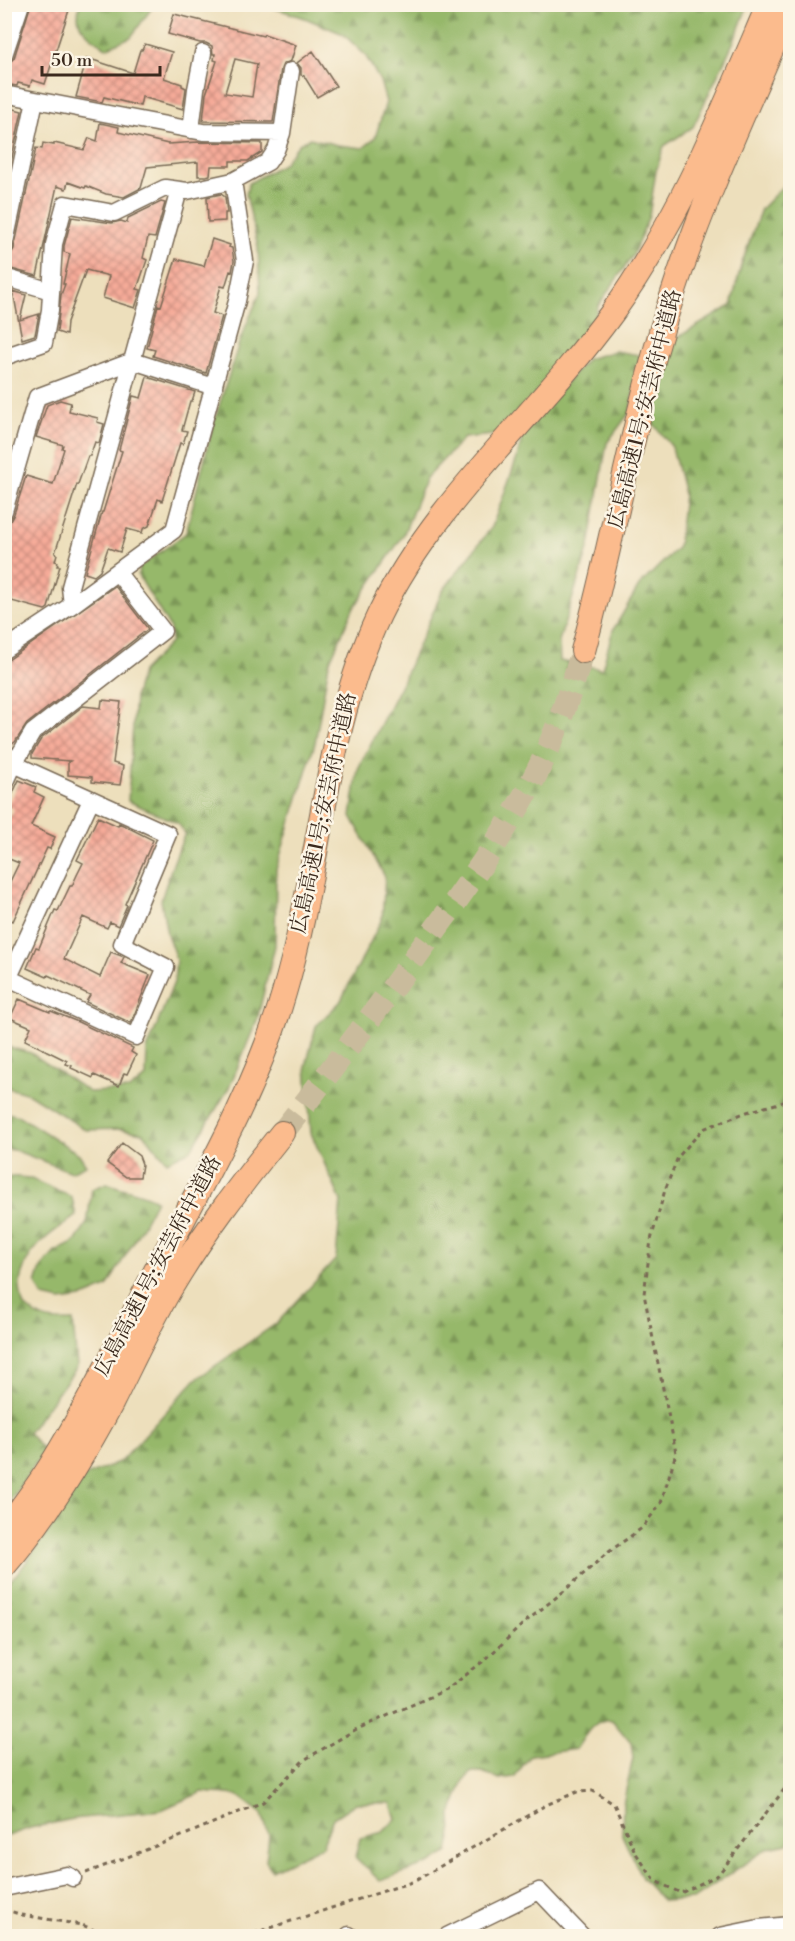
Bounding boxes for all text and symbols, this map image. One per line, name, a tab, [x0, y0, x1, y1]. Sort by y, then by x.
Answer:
scale bar	[42, 39, 160, 77]
text: 50 m	[51, 49, 93, 72]
street label: 広島高速1号;安芸府中道路	[603, 287, 687, 531]
street label: 広島高速1号;安芸府中道路	[286, 690, 362, 936]
street label: 広島高速1号;安芸府中道路	[89, 1151, 227, 1381]

